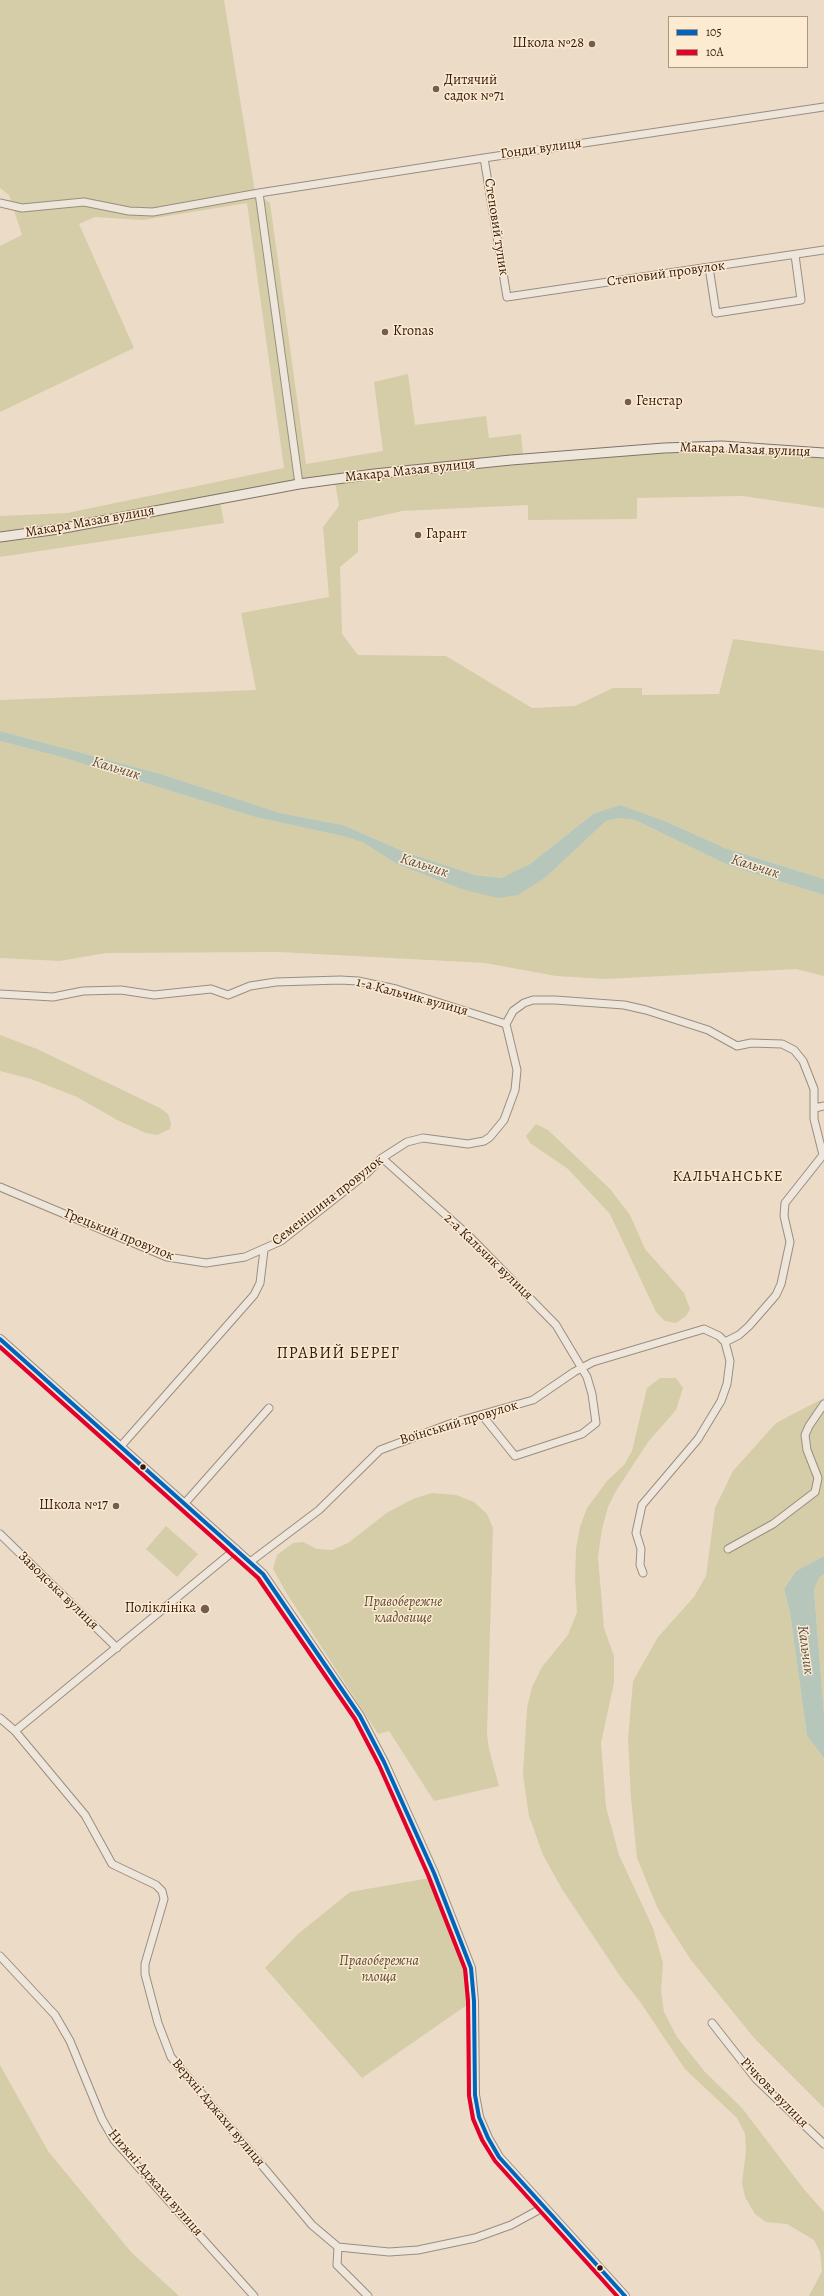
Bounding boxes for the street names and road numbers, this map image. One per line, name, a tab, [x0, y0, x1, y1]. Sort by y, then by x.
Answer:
street label: Гонди вулиця	[499, 135, 583, 163]
street label: Степовий тупик	[480, 177, 512, 277]
street label: Степовий провулок	[606, 257, 726, 291]
street label: Макара Мазая вулиця	[679, 439, 811, 461]
street label: Макара Мазая вулиця	[344, 456, 476, 486]
street label: Макара Мазая вулиця	[24, 502, 156, 542]
street label: 1-а Кальчик вулиця	[354, 974, 470, 1020]
street label: Семенішина провулок	[269, 1152, 387, 1250]
street label: Грецький провулок	[62, 1205, 176, 1265]
street label: 2-а Кальчик вулиця	[440, 1210, 536, 1304]
street label: Воїнський провулок	[398, 1397, 520, 1449]
street label: Заводська вулиця	[14, 1548, 102, 1634]
street label: Річкова вулиця	[736, 2054, 812, 2132]
street label: Верхні Аджахи вулиця	[168, 2056, 268, 2170]
street label: Нижні Аджахи вулиця	[104, 2126, 206, 2240]

